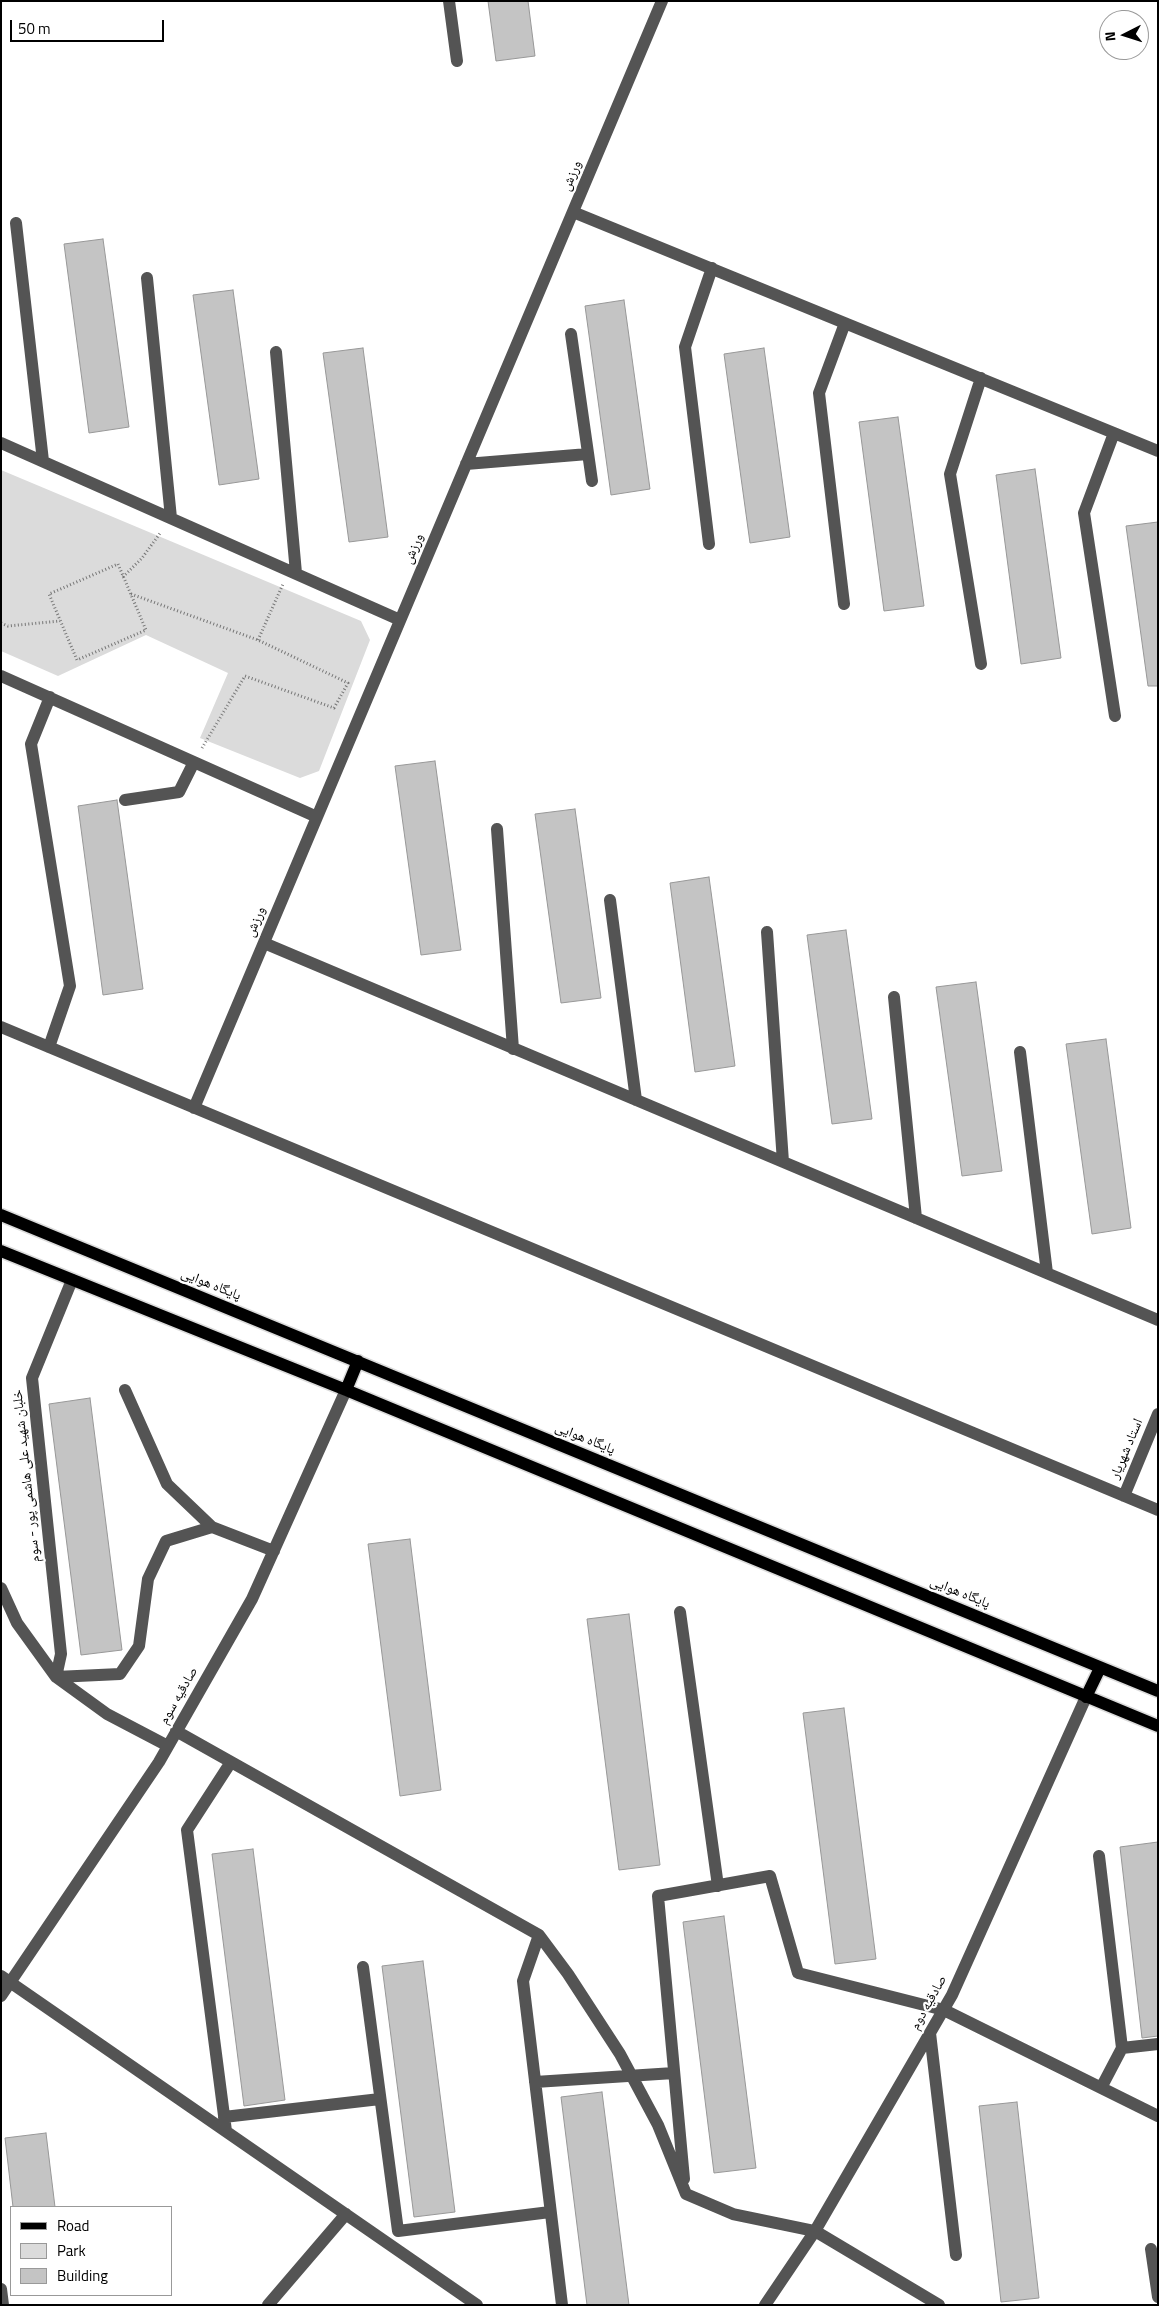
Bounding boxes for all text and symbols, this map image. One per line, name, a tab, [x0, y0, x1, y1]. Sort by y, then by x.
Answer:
scale bar	[12, 10, 166, 42]
north arrow	[1099, 10, 1149, 60]
text: 50 m	[18, 17, 51, 40]
text: N	[1099, 31, 1120, 42]
street label: ورزش	[558, 158, 586, 194]
street label: ورزش	[400, 531, 428, 567]
street label: ورزش	[242, 904, 270, 940]
street label: پایگاه هوایی	[178, 1265, 244, 1305]
street label: خلبان شهید علی هاشمی پور - سوم	[10, 1389, 44, 1563]
street label: استاد شهریار	[1107, 1416, 1147, 1482]
street label: پایگاه هوایی	[552, 1419, 618, 1459]
street label: پایگاه هوایی	[927, 1573, 993, 1613]
street label: صادقیه سوم	[156, 1664, 202, 1728]
street label: صادقیه دوم	[907, 1973, 951, 2033]
legend	[10, 2206, 172, 2296]
text: Road	[57, 2214, 89, 2237]
text: Park	[57, 2239, 86, 2262]
text: Building	[57, 2264, 108, 2287]

